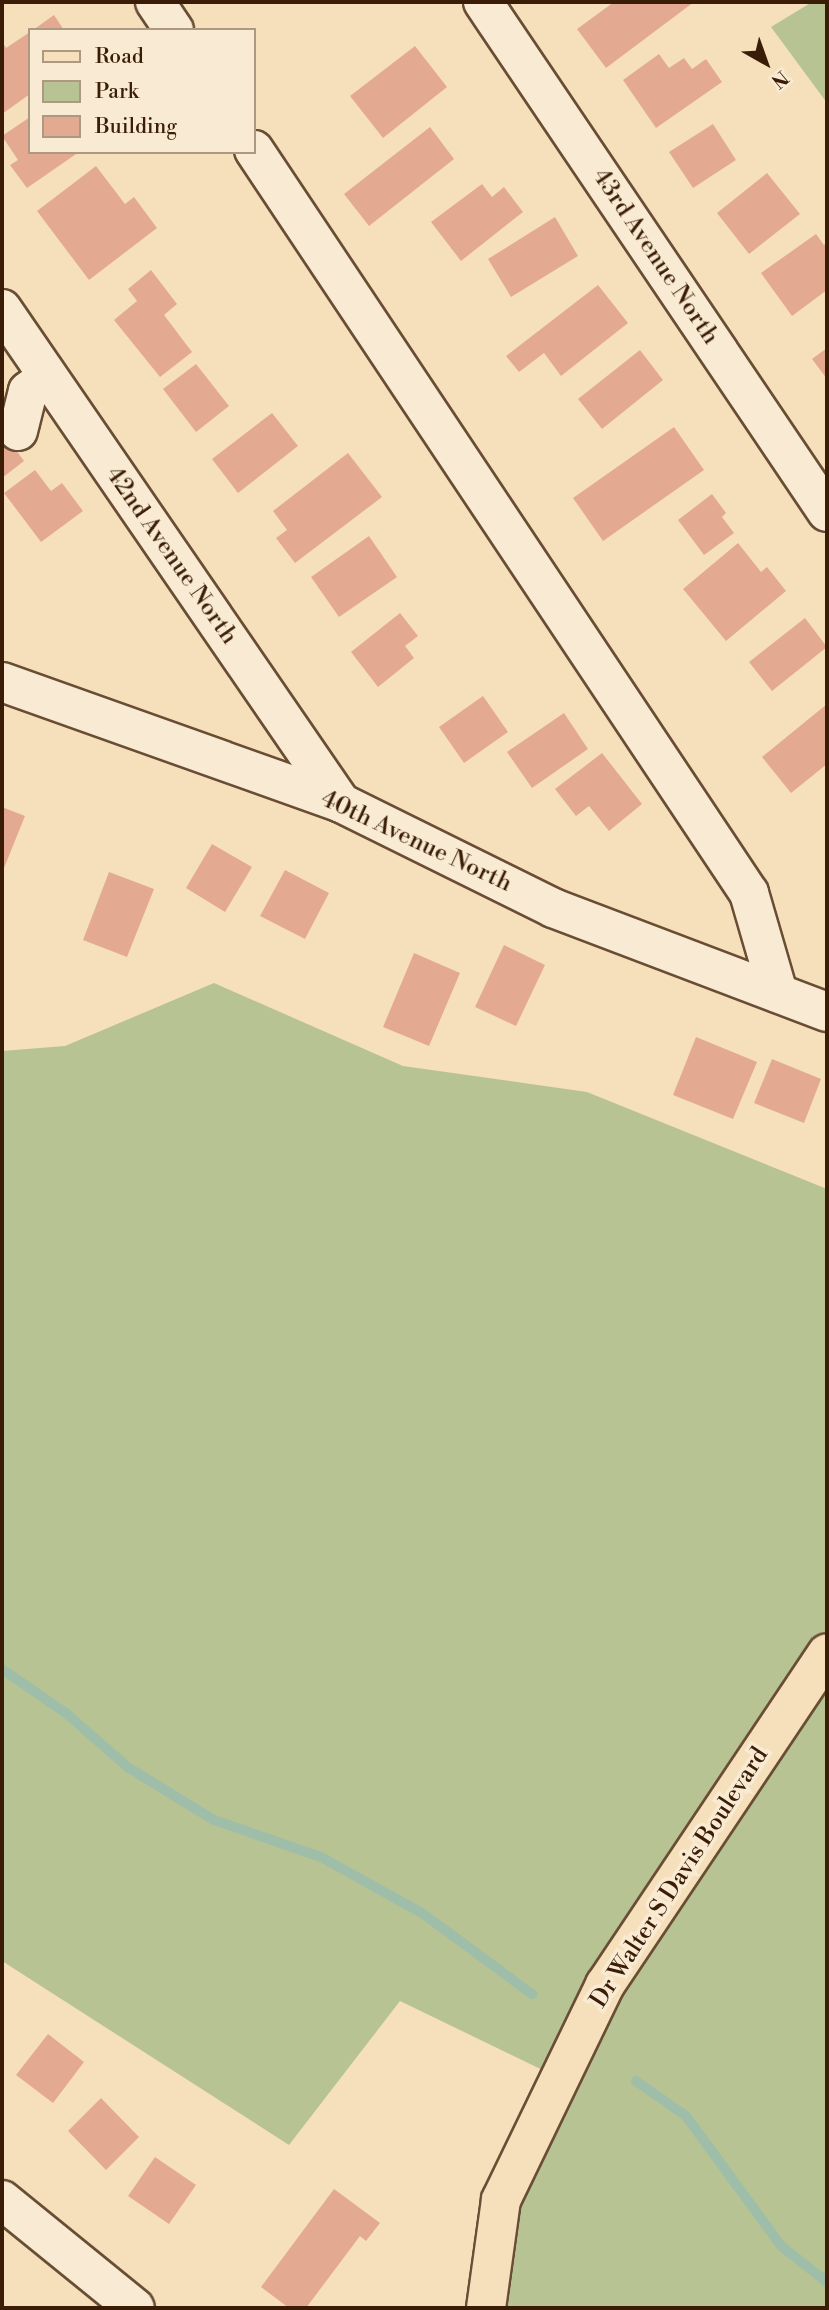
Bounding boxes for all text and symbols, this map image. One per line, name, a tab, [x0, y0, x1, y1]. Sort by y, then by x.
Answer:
legend	[28, 28, 256, 154]
north arrow	[731, 28, 801, 98]
text: Road	[95, 44, 144, 70]
text: N	[766, 65, 793, 93]
text: Park	[95, 79, 139, 105]
text: Building	[95, 114, 177, 140]
street label: 43rd Avenue North	[586, 164, 724, 350]
street label: 42nd Avenue North	[99, 462, 243, 650]
street label: 40th Avenue North	[316, 785, 516, 899]
street label: Dr Walter S Davis Boulevard	[585, 1742, 775, 2014]

